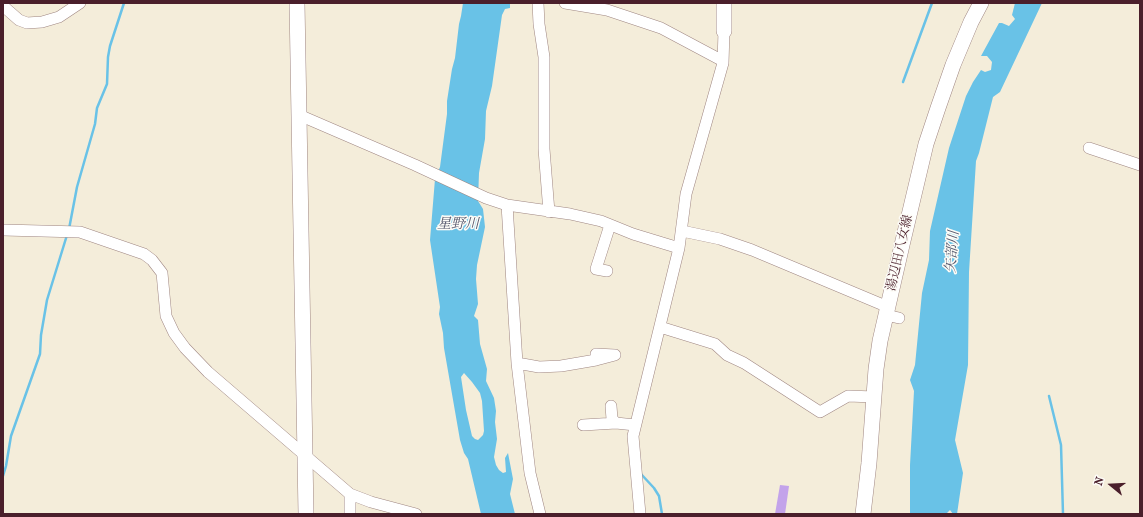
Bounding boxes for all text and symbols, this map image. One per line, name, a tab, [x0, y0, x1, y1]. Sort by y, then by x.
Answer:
street label: 湯辺田八女線	[884, 213, 916, 293]
water label: 星野川	[437, 217, 479, 233]
water label: 矢部川	[943, 230, 963, 274]
north arrow	[1091, 465, 1131, 505]
text: N	[1092, 475, 1107, 487]

